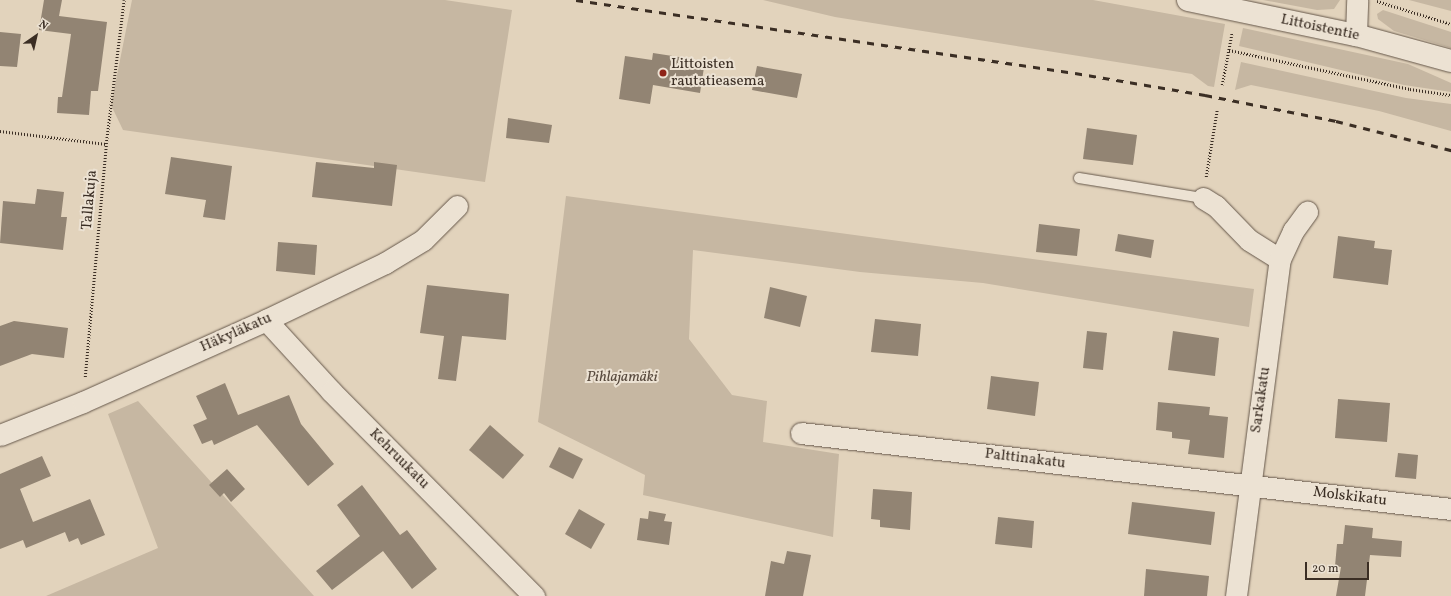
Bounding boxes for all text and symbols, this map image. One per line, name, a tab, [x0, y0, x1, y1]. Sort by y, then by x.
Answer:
street label: Littoistentie	[1279, 11, 1361, 45]
north arrow	[16, 16, 56, 56]
text: N	[35, 17, 51, 34]
place label: Littoisten rautatieasema	[671, 55, 764, 90]
marker: Littoisten rautatieasema	[658, 68, 668, 78]
street label: Tallakuja	[78, 169, 102, 231]
street label: Häkyläkatu	[198, 309, 274, 357]
street label: Sarkakatu	[1247, 366, 1275, 434]
park label: Pihlajamäki	[587, 369, 657, 387]
street label: Kehruukatu	[365, 425, 433, 493]
street label: Palttinakatu	[984, 445, 1066, 473]
street label: Molskikatu	[1312, 484, 1388, 510]
scale bar	[1307, 554, 1371, 580]
text: 20 m	[1312, 561, 1339, 577]

